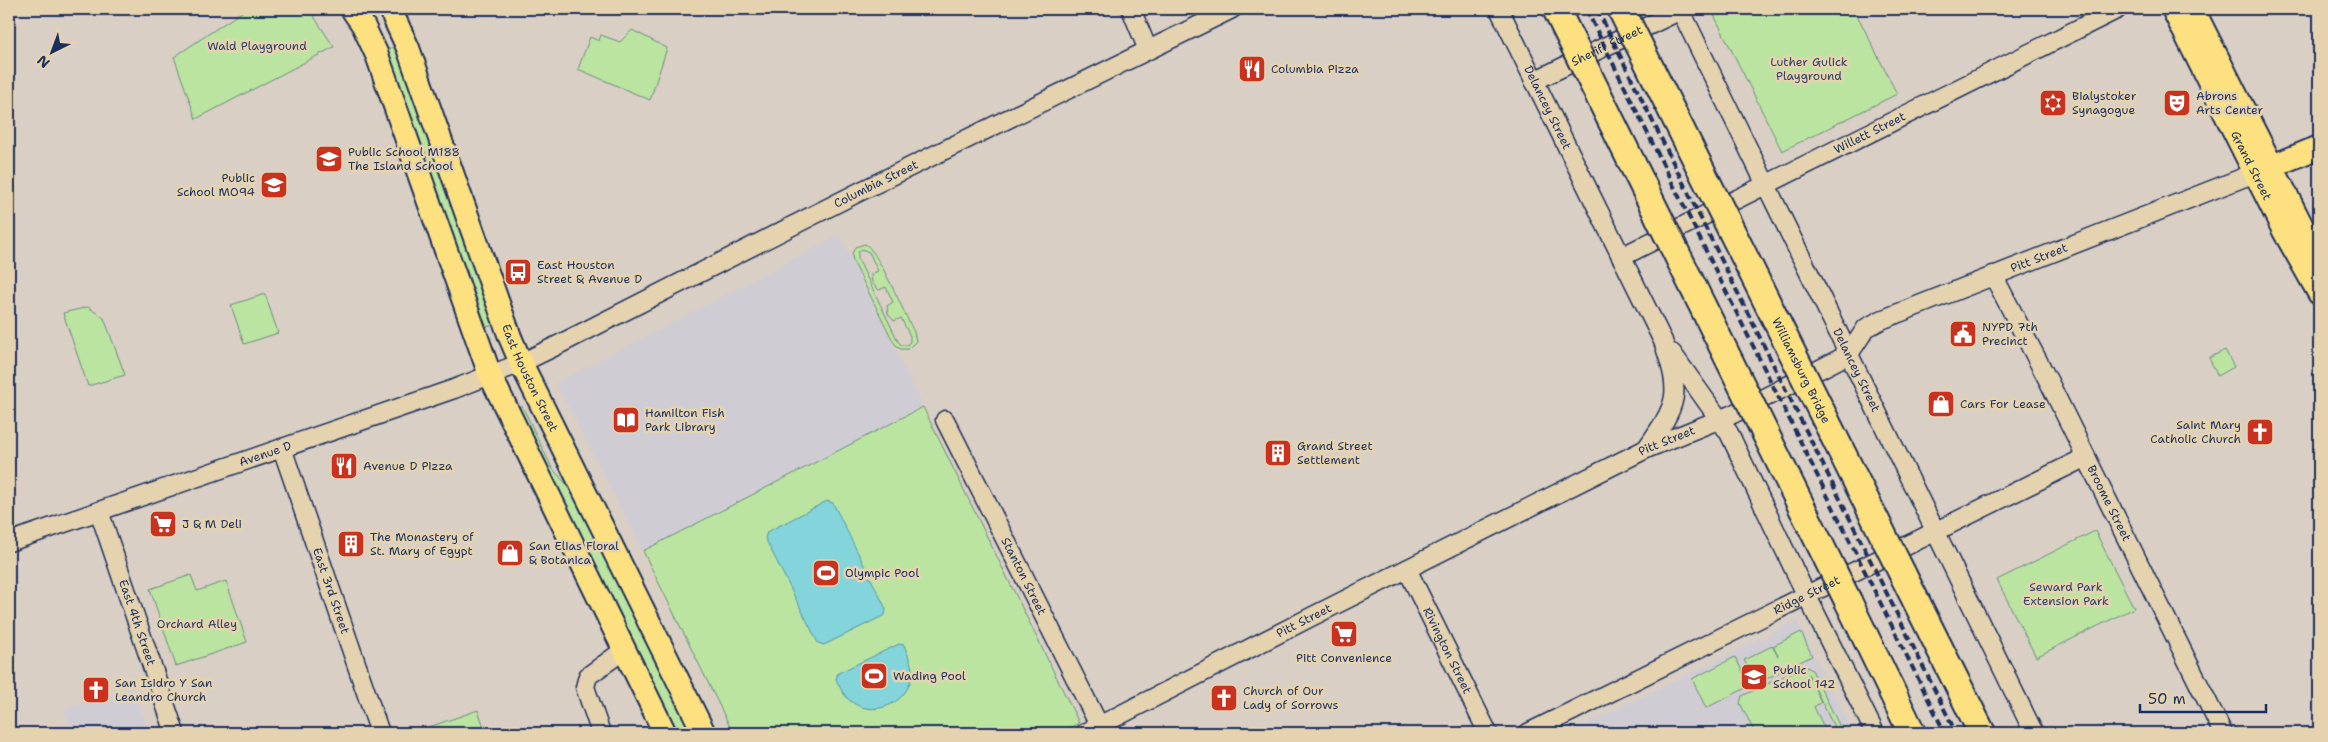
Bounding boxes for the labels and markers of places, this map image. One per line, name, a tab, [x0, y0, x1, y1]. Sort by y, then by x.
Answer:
restaurant icon: Columbia Pizza	[1237, 54, 1267, 84]
place label: Columbia Pizza	[1271, 61, 1359, 77]
synagogue icon: Bialystoker Synagogue	[2038, 88, 2068, 118]
place label: Bialystoker Synagogue	[2072, 88, 2137, 118]
theatre icon: Abrons Arts Center	[2162, 88, 2192, 118]
place label: Abrons Arts Center	[2196, 88, 2264, 118]
school or university icon: Public School M188 The Island School	[314, 144, 344, 174]
place label: Public School M188 The Island School	[348, 144, 460, 174]
place label: Public School MO94	[177, 170, 255, 200]
school or university icon: Public School MO94	[259, 170, 289, 200]
bus stop icon: East Houston Street & Avenue D	[503, 257, 533, 287]
place label: East Houston Street & Avenue D	[537, 257, 642, 287]
public building icon: NYPD 7th Precinct	[1948, 319, 1978, 349]
place label: NYPD 7th Precinct	[1982, 319, 2038, 349]
shop icon: Cars For Lease	[1926, 389, 1956, 419]
place label: Cars For Lease	[1960, 396, 2046, 412]
library icon: Hamilton Fish Park Library	[611, 405, 641, 435]
place label: Hamilton Fish Park Library	[645, 405, 725, 435]
place label: Saint Mary Catholic Church	[2150, 417, 2241, 447]
church icon: Saint Mary Catholic Church	[2245, 417, 2275, 447]
building icon: Grand Street Settlement	[1263, 438, 1293, 468]
place label: Grand Street Settlement	[1297, 438, 1373, 468]
restaurant icon: Avenue D Pizza	[329, 451, 359, 481]
place label: Avenue D Pizza	[363, 458, 453, 474]
supermarket icon: J & M Deli	[148, 509, 178, 539]
place label: J & M Deli	[182, 516, 242, 532]
building icon: The Monastery of St. Mary of Egypt	[336, 529, 366, 559]
place label: The Monastery of St. Mary of Egypt	[370, 529, 474, 559]
shop icon: San Elias Floral & Botanica	[495, 538, 525, 568]
place label: San Elias Floral & Botanica	[529, 538, 619, 568]
sports icon: Olympic Pool	[811, 558, 841, 588]
place label: Olympic Pool	[845, 565, 919, 581]
supermarket icon: Pitt Convenience	[1329, 619, 1359, 649]
place label: Pitt Convenience	[1296, 650, 1392, 666]
sports icon: Wading Pool	[859, 661, 889, 691]
school or university icon: Public School 142	[1739, 662, 1769, 692]
place label: Public School 142	[1773, 662, 1835, 692]
place label: Wading Pool	[893, 668, 966, 684]
church icon: San Isidro Y San Leandro Church	[81, 675, 111, 705]
place label: San Isidro Y San Leandro Church	[115, 675, 212, 705]
church icon: Church of Our Lady of Sorrows	[1209, 683, 1239, 713]
place label: Church of Our Lady of Sorrows	[1243, 683, 1338, 713]

